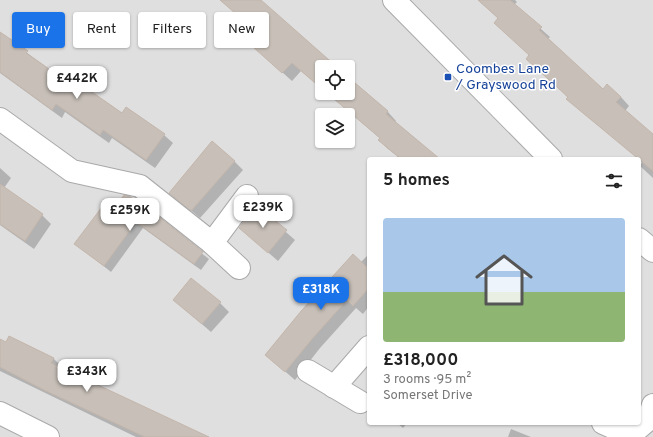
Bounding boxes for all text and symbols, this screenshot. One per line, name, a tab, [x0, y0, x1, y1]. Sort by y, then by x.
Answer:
chip: Buy	[12, 12, 65, 48]
chip: Rent	[73, 12, 130, 48]
chip: Filters	[138, 12, 206, 48]
chip: New	[214, 12, 269, 48]
map controls	[315, 60, 355, 148]
button: locate	[315, 60, 355, 100]
place label: Coombes Lane / Grayswood Rd	[455, 61, 556, 94]
pin: £442K	[49, 66, 105, 100]
text: £442K	[56, 71, 98, 87]
marker: Coombes Lane / Grayswood Rd	[443, 72, 453, 82]
button: layers	[315, 108, 355, 148]
text: 5 homes	[383, 170, 450, 192]
icon: filters	[603, 170, 625, 192]
pin: £239K	[235, 195, 291, 229]
pin: £259K	[102, 198, 158, 232]
text: £239K	[243, 200, 283, 216]
text: £259K	[110, 203, 150, 219]
icon: home	[468, 244, 540, 316]
pin: £318K	[293, 277, 349, 311]
text: £318K	[302, 282, 340, 298]
text: £318,000	[383, 350, 458, 372]
pin: £343K	[59, 359, 115, 393]
text: £343K	[67, 364, 107, 380]
text: 3 rooms · 95 m²	[383, 372, 471, 388]
text: Somerset Drive	[383, 388, 473, 404]

